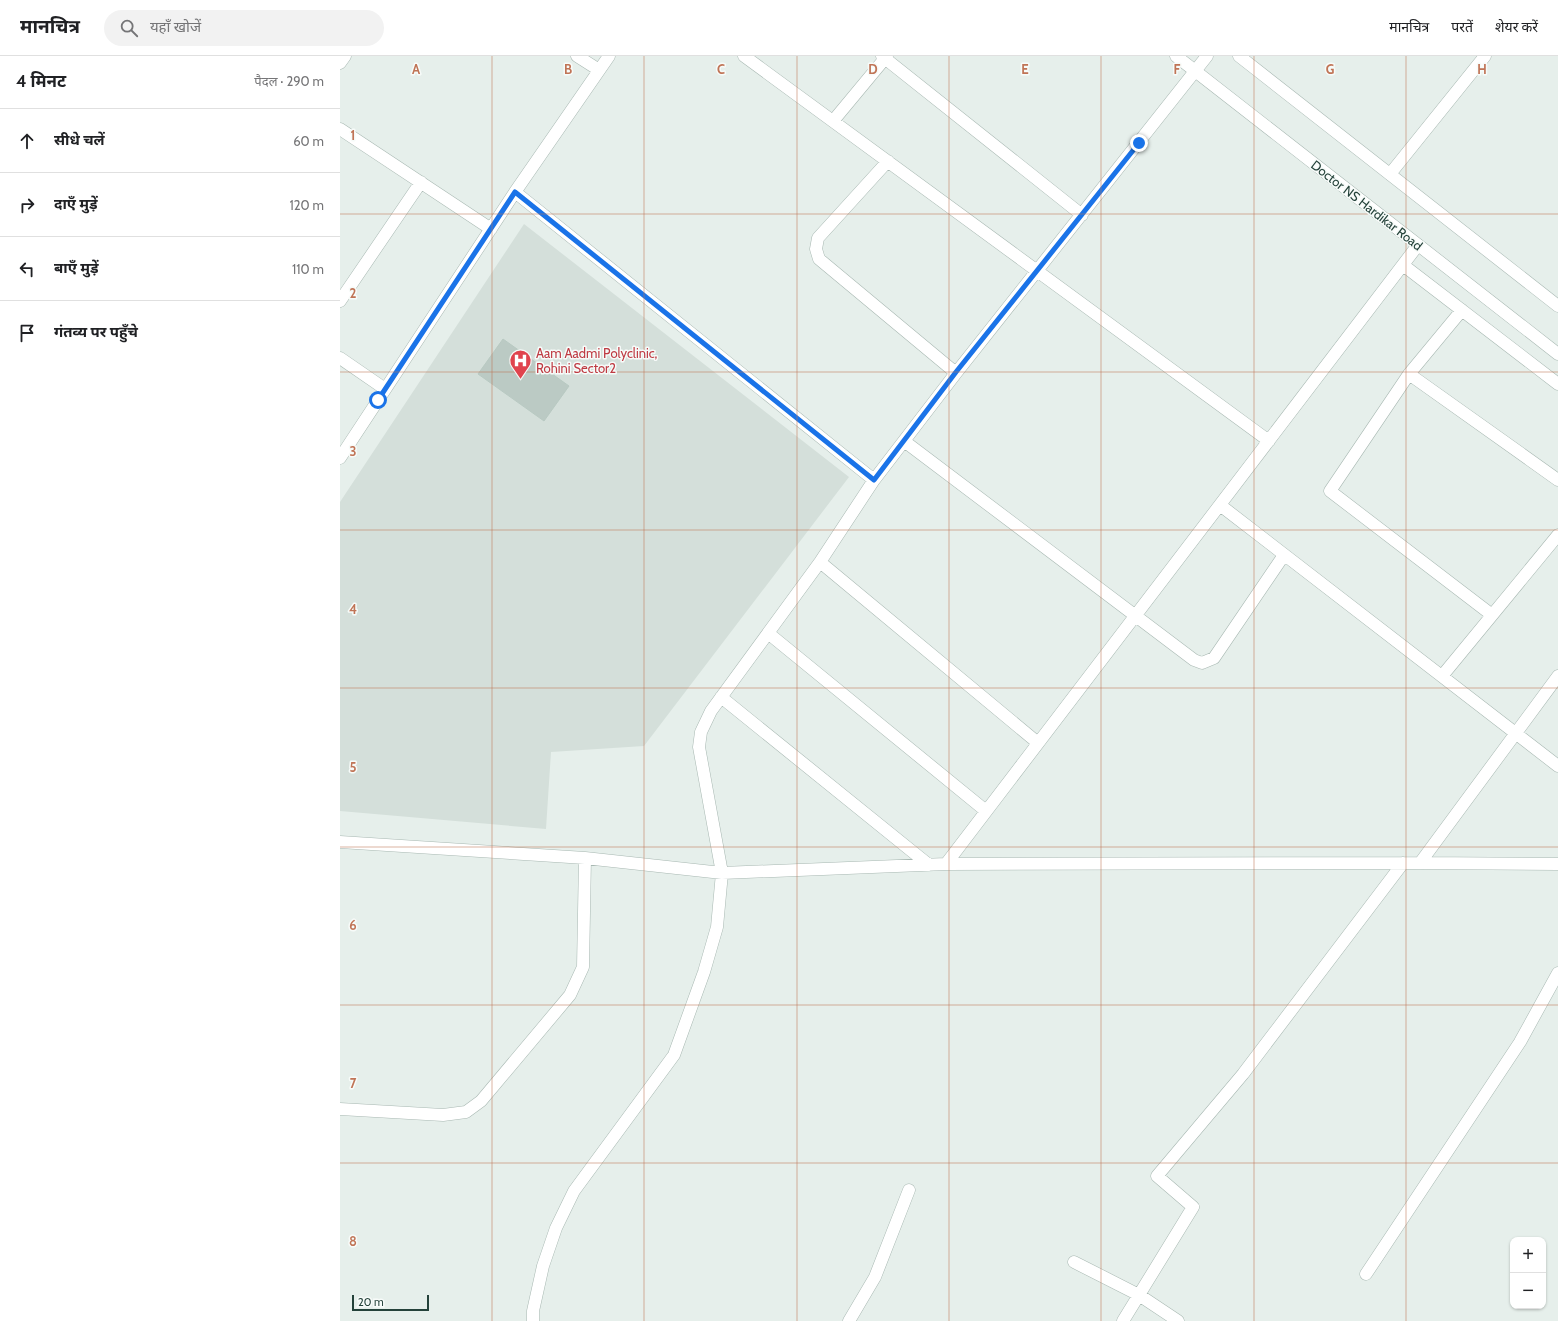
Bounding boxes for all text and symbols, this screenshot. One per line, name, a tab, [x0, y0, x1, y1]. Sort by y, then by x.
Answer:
search box	[104, 10, 384, 46]
text: मानचित्र	[20, 15, 80, 38]
icon: search	[118, 17, 140, 39]
text: यहाँ खोजें	[150, 18, 201, 36]
text: मानचित्र	[1389, 18, 1429, 36]
text: परतें	[1451, 18, 1473, 36]
text: शेयर करें	[1495, 18, 1538, 36]
text: A	[412, 61, 421, 77]
text: B	[564, 61, 572, 77]
text: C	[717, 61, 725, 77]
text: D	[868, 61, 878, 77]
text: E	[1021, 61, 1029, 77]
text: F	[1174, 61, 1181, 77]
text: G	[1326, 61, 1335, 77]
text: H	[1477, 61, 1487, 77]
text: 4 मिनट	[16, 71, 66, 91]
text: पैदल · 290 m	[254, 73, 324, 89]
text: 1	[351, 127, 355, 143]
icon: ahead	[16, 130, 38, 152]
text: सीधे चलें	[54, 131, 105, 149]
text: 60 m	[293, 133, 324, 149]
route end	[1130, 134, 1148, 152]
street label: Doctor NS Hardikar Road	[1308, 157, 1426, 253]
icon: right	[16, 194, 38, 216]
text: दाएँ मुड़ें	[54, 195, 98, 213]
text: 120 m	[290, 197, 324, 213]
icon: left	[16, 258, 38, 280]
text: बाएँ मुड़ें	[54, 259, 99, 277]
text: 110 m	[292, 261, 324, 277]
text: 2	[350, 285, 357, 301]
icon: arrive	[16, 322, 38, 344]
text: गंतव्य पर पहुँचे	[54, 323, 138, 341]
place label: Aam Aadmi Polyclinic, Rohini Sector2	[536, 345, 658, 376]
hospital icon: Aam Aadmi Polyclinic, Rohini Sector2	[507, 347, 533, 380]
route start	[369, 391, 387, 409]
text: 3	[349, 443, 357, 459]
text: 4	[349, 601, 357, 617]
text: 5	[350, 759, 357, 775]
text: 6	[349, 917, 357, 933]
text: 7	[350, 1075, 357, 1091]
text: 8	[349, 1233, 357, 1249]
map controls	[1510, 1237, 1546, 1309]
button: +	[1510, 1237, 1546, 1273]
button: −	[1510, 1273, 1546, 1309]
scale bar	[352, 1293, 429, 1312]
text: 20 m	[358, 1295, 384, 1309]

